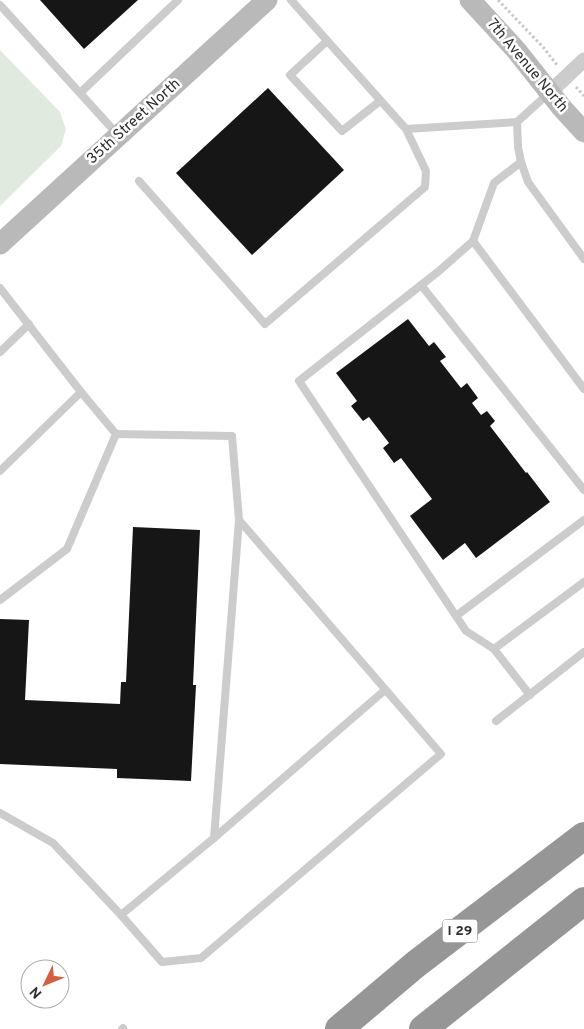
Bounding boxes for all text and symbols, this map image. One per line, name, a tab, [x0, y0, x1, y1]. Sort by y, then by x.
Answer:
street label: 7th Avenue North	[482, 15, 572, 117]
street label: 35th Street North	[83, 75, 185, 169]
road number: I 29	[442, 919, 478, 942]
north arrow	[20, 959, 70, 1009]
text: N	[27, 982, 46, 1001]

